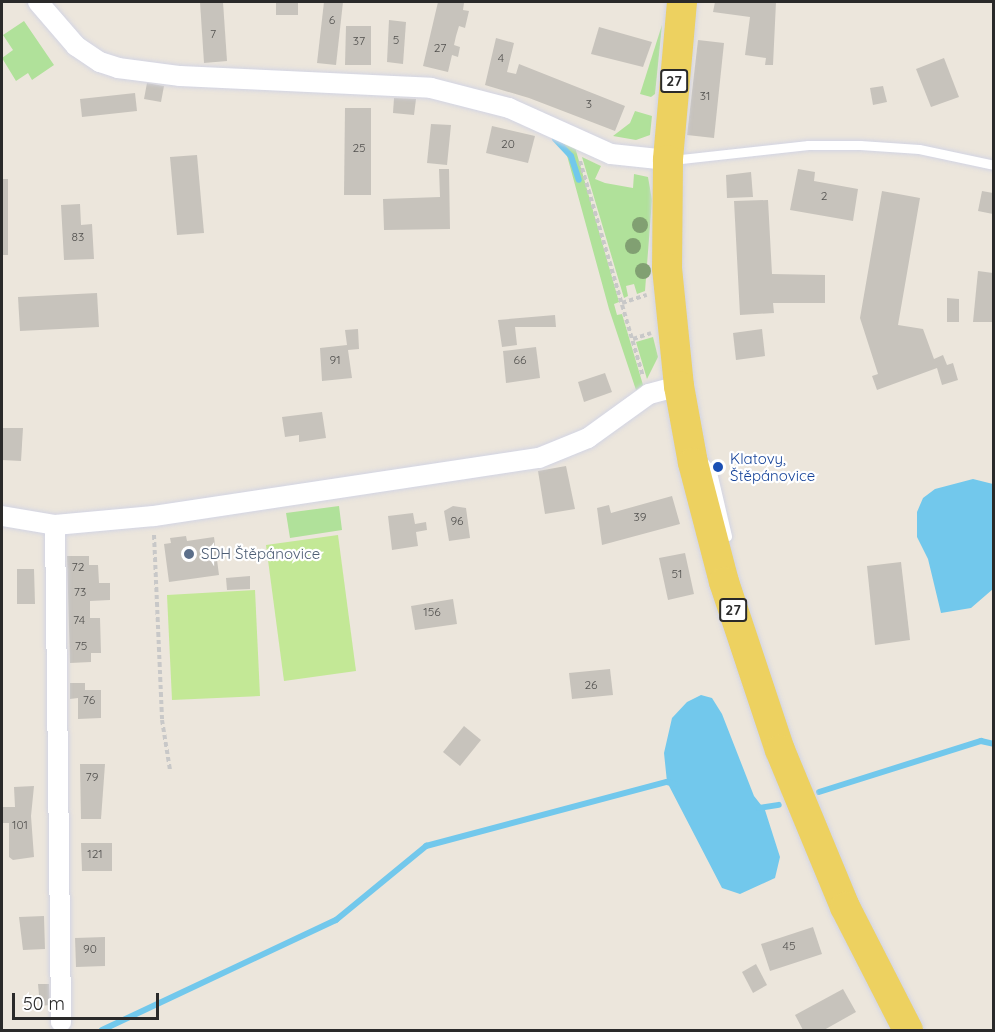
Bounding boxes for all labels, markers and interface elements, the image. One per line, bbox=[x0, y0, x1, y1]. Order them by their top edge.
house number: 6 bbox=[329, 13, 335, 27]
house number: 7 bbox=[210, 27, 216, 41]
house number: 5 bbox=[393, 33, 399, 47]
house number: 37 bbox=[353, 34, 365, 48]
house number: 27 bbox=[434, 41, 446, 55]
house number: 4 bbox=[498, 51, 504, 65]
road number: 27 bbox=[659, 70, 689, 92]
house number: 31 bbox=[700, 89, 710, 103]
house number: 3 bbox=[586, 97, 592, 111]
house number: 20 bbox=[501, 137, 515, 151]
house number: 25 bbox=[352, 141, 366, 155]
house number: 2 bbox=[821, 189, 827, 203]
house number: 83 bbox=[72, 230, 84, 244]
house number: 91 bbox=[329, 353, 341, 367]
house number: 66 bbox=[514, 353, 526, 367]
place label: Klatovy, Štěpánovice bbox=[730, 449, 815, 484]
marker: Klatovy, Štěpánovice bbox=[711, 460, 725, 474]
house number: 39 bbox=[634, 510, 646, 524]
house number: 96 bbox=[450, 514, 464, 528]
place label: SDH Štěpánovice bbox=[201, 545, 320, 563]
marker: SDH Štěpánovice bbox=[182, 547, 196, 561]
house number: 72 bbox=[72, 560, 84, 574]
house number: 51 bbox=[672, 567, 682, 581]
house number: 73 bbox=[74, 585, 86, 599]
road number: 27 bbox=[718, 599, 748, 621]
house number: 156 bbox=[423, 605, 441, 619]
house number: 74 bbox=[73, 613, 85, 627]
house number: 75 bbox=[75, 639, 87, 653]
house number: 26 bbox=[584, 678, 598, 692]
house number: 76 bbox=[83, 693, 95, 707]
house number: 79 bbox=[86, 770, 98, 784]
house number: 101 bbox=[12, 818, 28, 832]
house number: 121 bbox=[87, 847, 103, 861]
house number: 45 bbox=[783, 939, 795, 953]
house number: 90 bbox=[83, 942, 97, 956]
scale bar bbox=[15, 981, 162, 1019]
text: 50 m bbox=[23, 992, 65, 1015]

